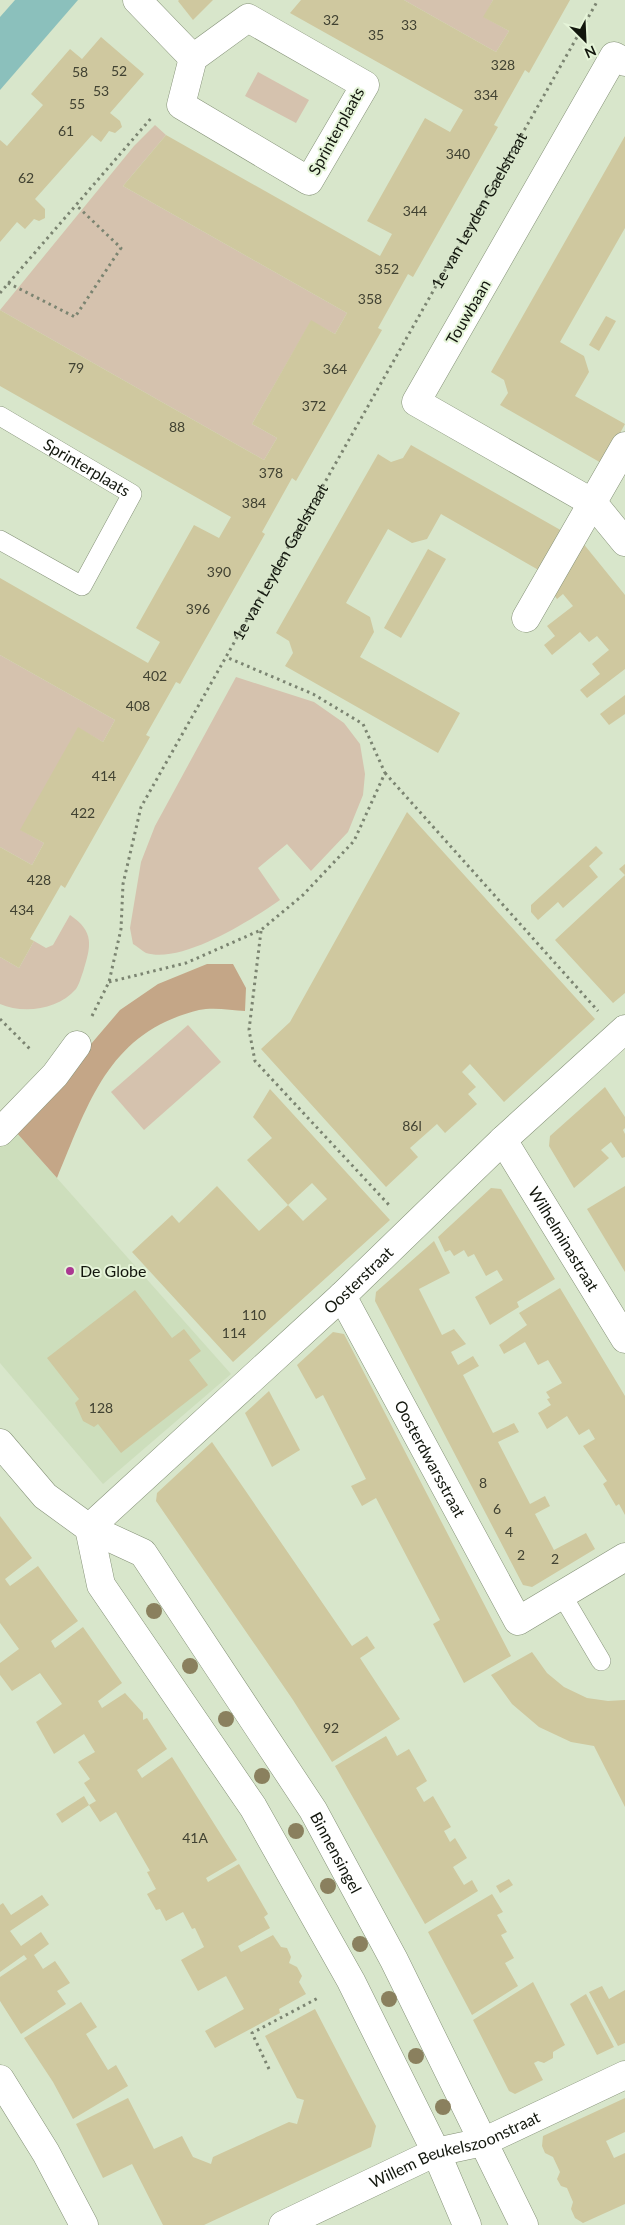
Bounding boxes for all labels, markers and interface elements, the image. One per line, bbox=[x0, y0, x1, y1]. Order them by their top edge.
house number: 32 bbox=[323, 11, 339, 28]
north arrow bbox=[560, 15, 610, 65]
house number: 33 bbox=[401, 16, 417, 33]
house number: 35 bbox=[368, 26, 384, 43]
text: N bbox=[582, 42, 599, 62]
house number: 328 bbox=[491, 56, 515, 73]
house number: 52 bbox=[111, 62, 127, 79]
house number: 58 bbox=[72, 63, 88, 80]
house number: 53 bbox=[93, 82, 109, 99]
street label: Sprinterplaats bbox=[304, 84, 367, 178]
house number: 334 bbox=[474, 86, 498, 103]
house number: 55 bbox=[69, 95, 85, 112]
house number: 61 bbox=[58, 122, 74, 139]
street label: 1e van Leyden Gaelstraat bbox=[427, 128, 530, 292]
house number: 340 bbox=[446, 145, 470, 162]
house number: 62 bbox=[18, 169, 34, 186]
house number: 344 bbox=[403, 202, 427, 219]
house number: 352 bbox=[375, 260, 399, 277]
street label: Touwbaan bbox=[441, 276, 494, 348]
house number: 358 bbox=[358, 290, 382, 307]
house number: 79 bbox=[68, 359, 84, 376]
house number: 364 bbox=[323, 360, 347, 377]
house number: 372 bbox=[302, 397, 326, 414]
house number: 88 bbox=[169, 418, 185, 435]
street label: Sprinterplaats bbox=[41, 434, 134, 500]
house number: 378 bbox=[259, 464, 283, 481]
street label: 1e van Leyden Gaelstraat bbox=[227, 480, 331, 643]
house number: 384 bbox=[242, 494, 266, 511]
house number: 390 bbox=[207, 563, 231, 580]
house number: 396 bbox=[186, 600, 210, 617]
house number: 402 bbox=[143, 667, 167, 684]
house number: 408 bbox=[126, 697, 150, 714]
house number: 414 bbox=[92, 767, 116, 784]
house number: 422 bbox=[71, 804, 95, 821]
house number: 428 bbox=[27, 871, 51, 888]
house number: 434 bbox=[10, 901, 34, 918]
house number: 86l bbox=[402, 1117, 422, 1134]
street label: Wilhelminastraat bbox=[525, 1183, 603, 1295]
street label: Oosterstraat bbox=[319, 1242, 397, 1317]
place label: De Globe bbox=[80, 1261, 146, 1280]
marker: De Globe bbox=[64, 1265, 76, 1277]
house number: 110 bbox=[242, 1306, 266, 1323]
house number: 114 bbox=[222, 1324, 246, 1341]
street label: Oosterdwarsstraat bbox=[391, 1397, 470, 1521]
house number: 128 bbox=[89, 1399, 113, 1416]
house number: 8 bbox=[479, 1474, 487, 1491]
house number: 6 bbox=[493, 1500, 501, 1517]
house number: 4 bbox=[505, 1523, 513, 1540]
house number: 2 bbox=[517, 1546, 525, 1563]
house number: 2 bbox=[551, 1550, 559, 1567]
house number: 92 bbox=[323, 1719, 339, 1736]
street label: Binnensingel bbox=[307, 1809, 366, 1896]
house number: 41A bbox=[182, 1829, 208, 1846]
street label: Willem Beukelszoonstraat bbox=[366, 2107, 543, 2191]

